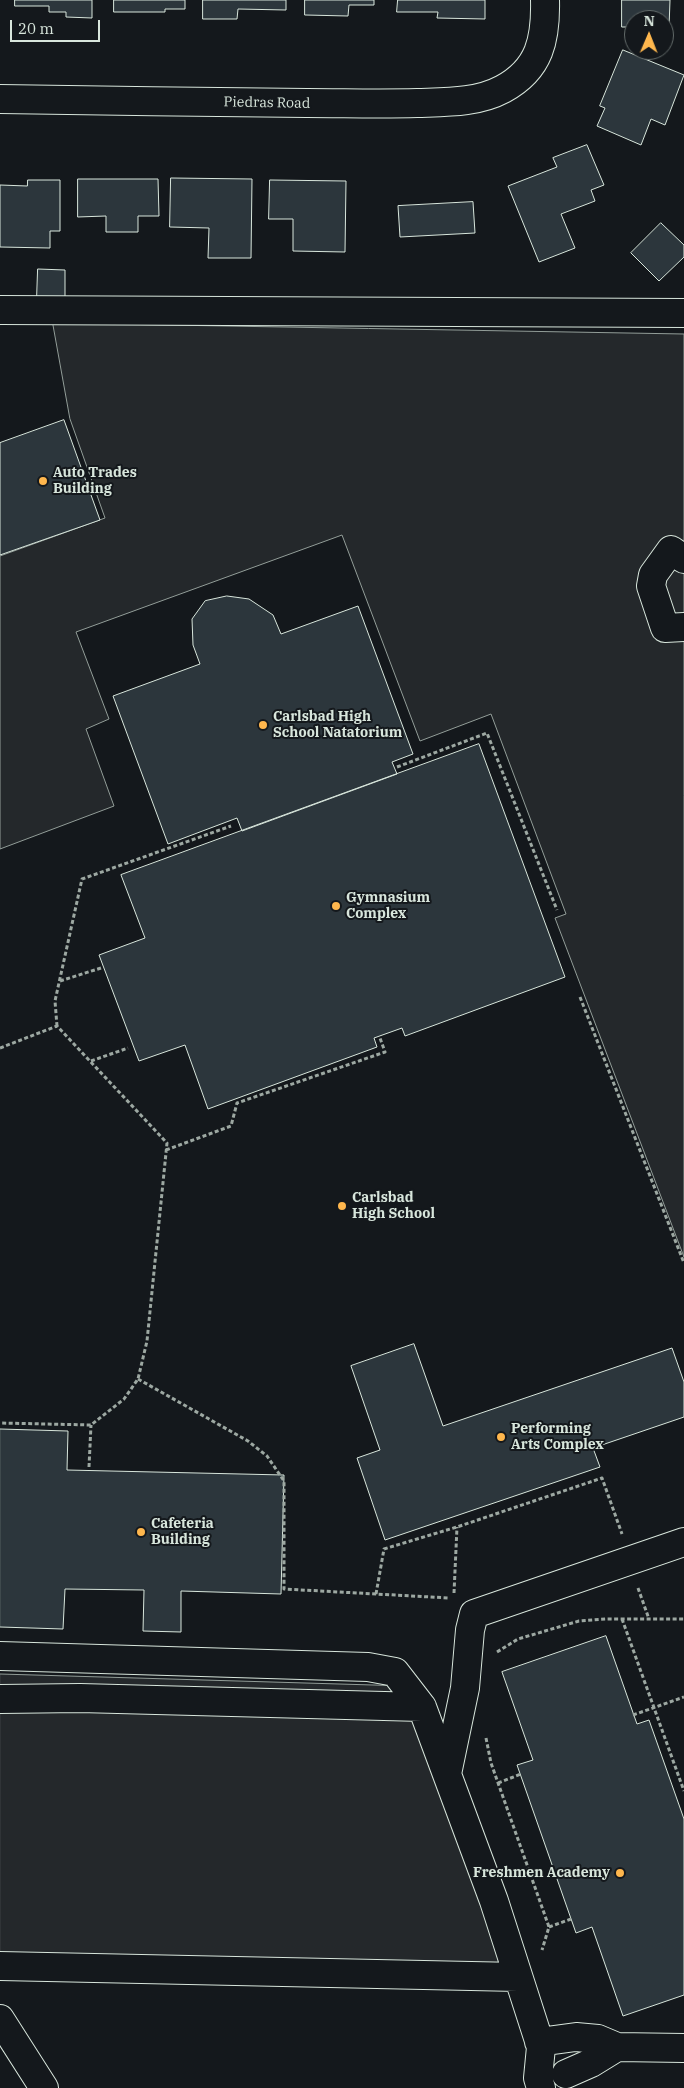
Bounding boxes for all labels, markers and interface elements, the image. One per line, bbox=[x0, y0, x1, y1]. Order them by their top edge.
scale bar bbox=[12, 10, 102, 42]
north arrow bbox=[624, 10, 674, 60]
text: N bbox=[644, 12, 655, 30]
text: 20 m bbox=[18, 19, 54, 38]
street label: Piedras Road bbox=[224, 94, 310, 112]
place label: Auto Trades Building bbox=[53, 465, 137, 498]
marker: Auto Trades Building bbox=[37, 475, 49, 487]
place label: Carlsbad High School Natatorium bbox=[273, 709, 402, 742]
marker: Carlsbad High School Natatorium bbox=[257, 719, 269, 731]
place label: Gymnasium Complex bbox=[346, 890, 430, 922]
marker: Gymnasium Complex bbox=[330, 900, 342, 912]
place label: Carlsbad High School bbox=[352, 1190, 435, 1222]
marker: Carlsbad High School bbox=[336, 1200, 348, 1212]
place label: Performing Arts Complex bbox=[511, 1421, 604, 1454]
marker: Performing Arts Complex bbox=[495, 1431, 507, 1443]
place label: Cafeteria Building bbox=[151, 1516, 214, 1548]
marker: Cafeteria Building bbox=[135, 1526, 147, 1538]
place label: Freshmen Academy bbox=[473, 1865, 610, 1881]
marker: Freshmen Academy bbox=[614, 1867, 626, 1879]

